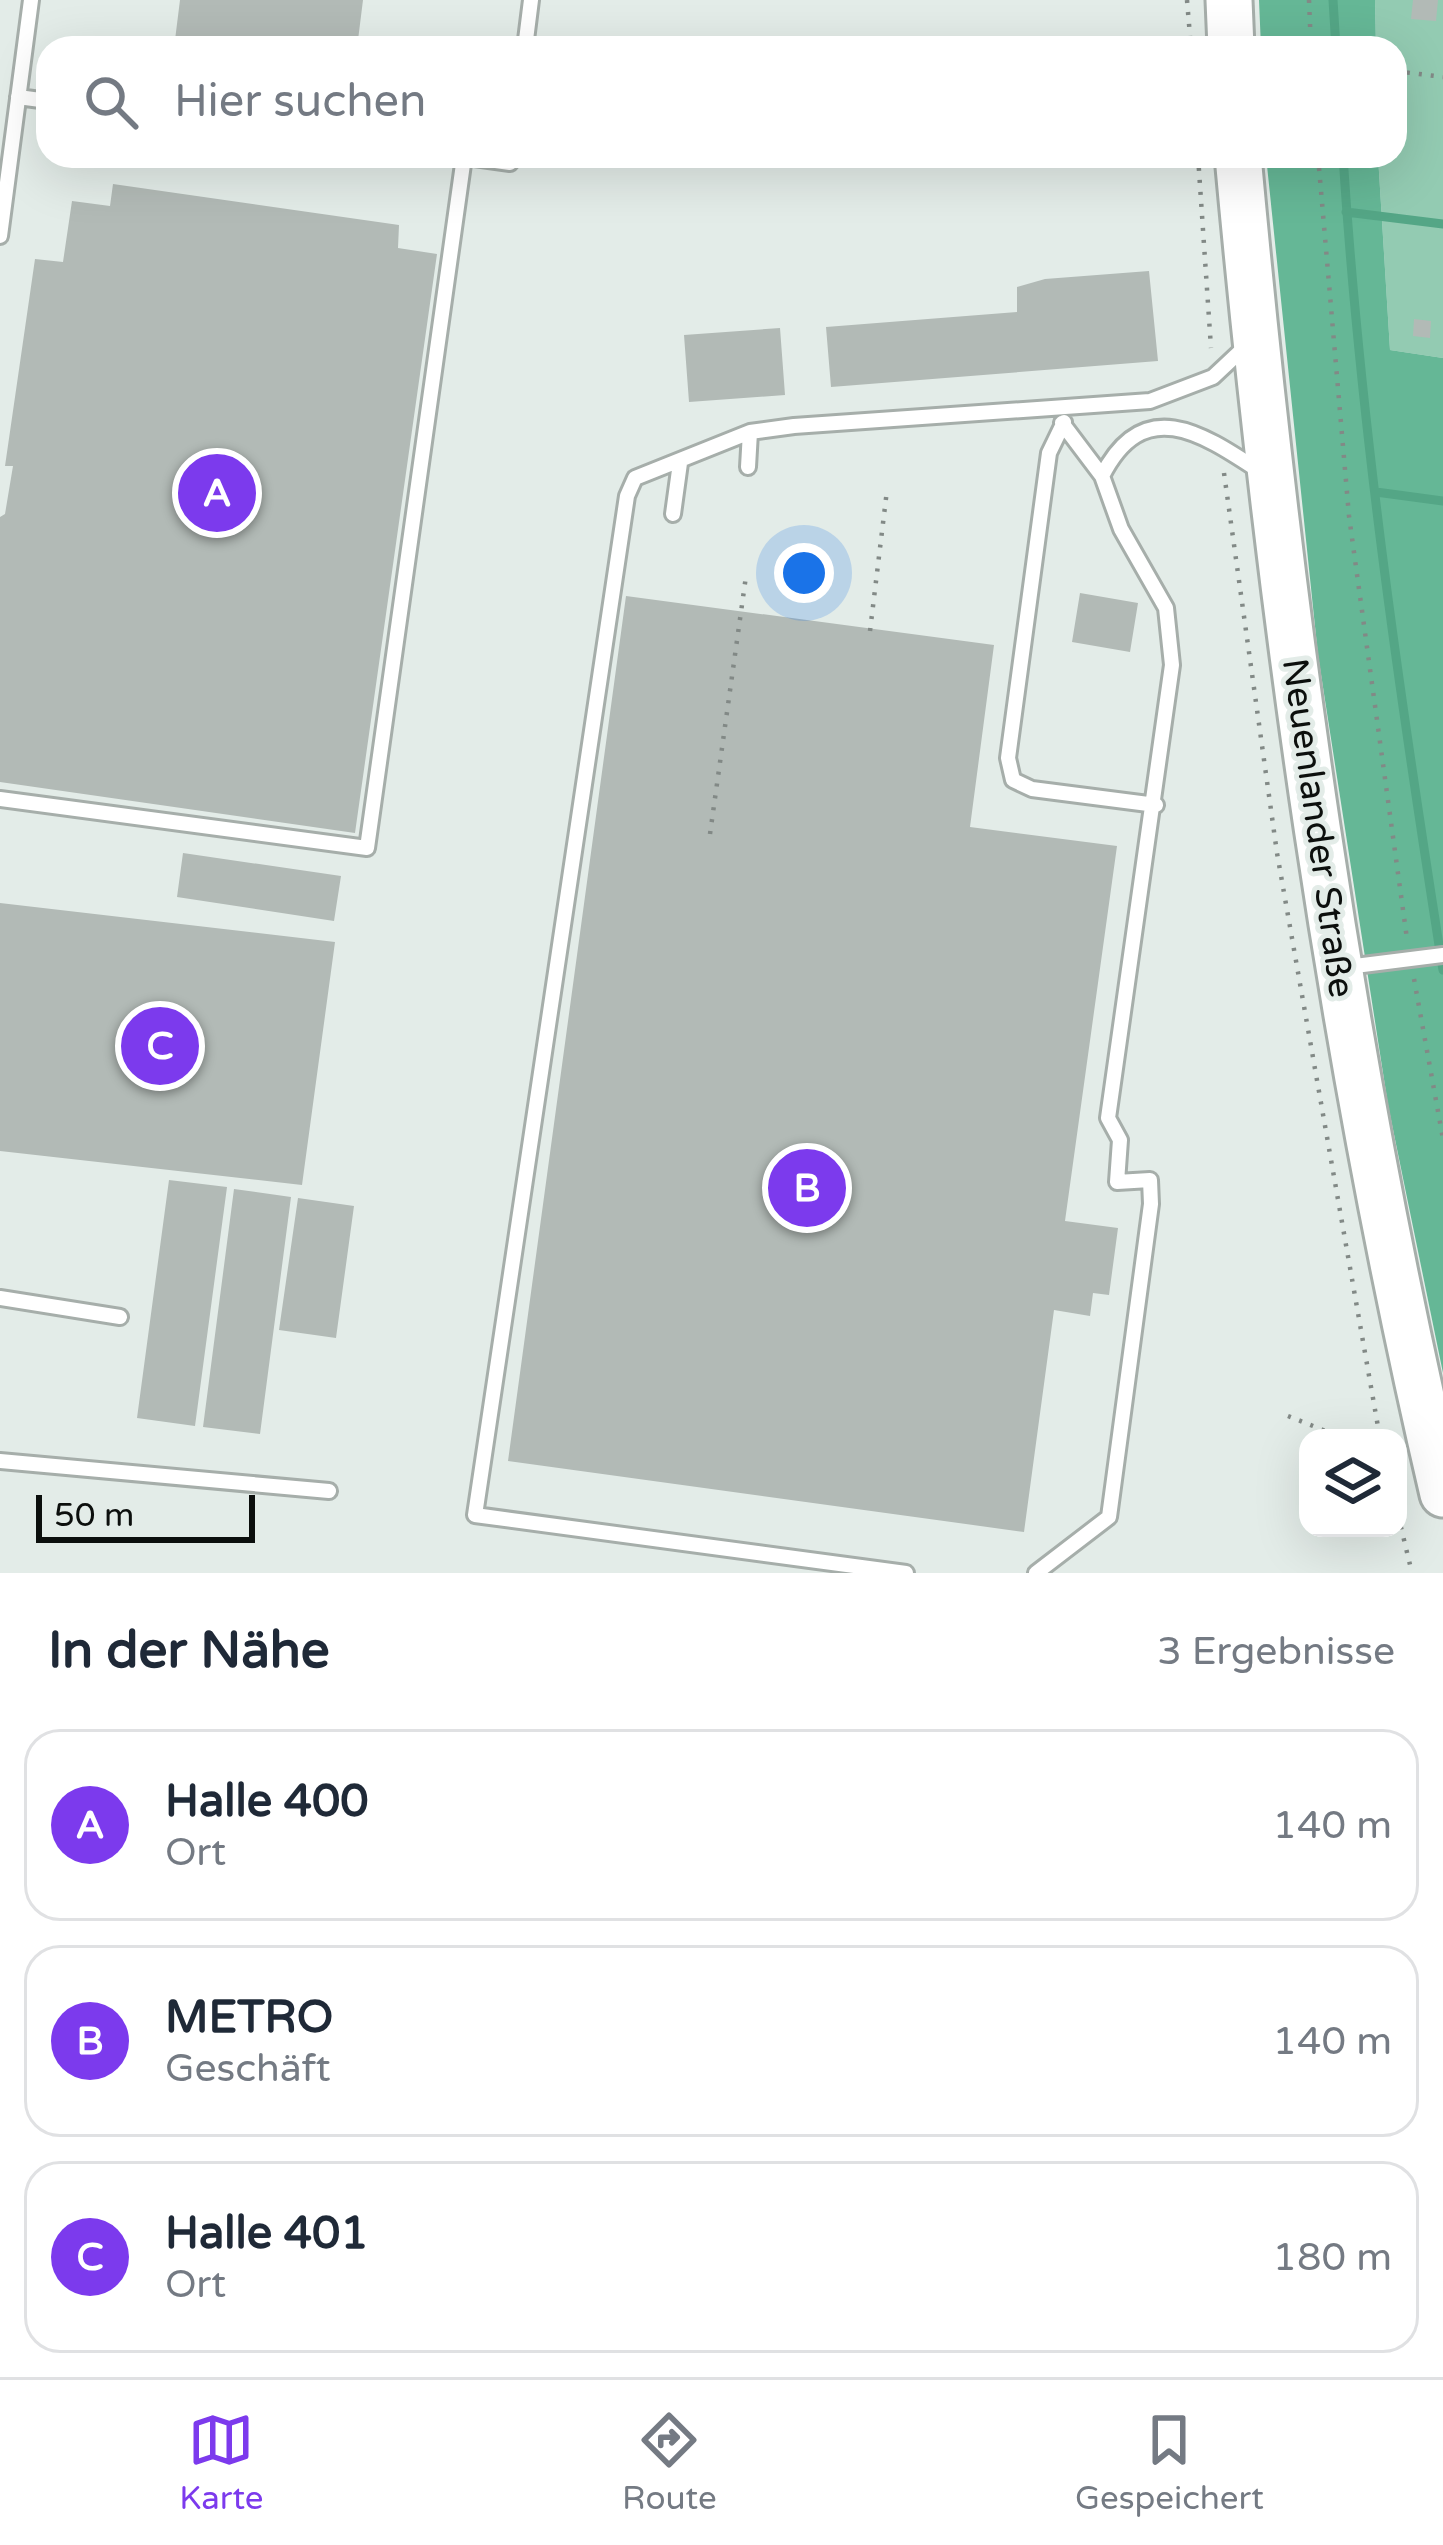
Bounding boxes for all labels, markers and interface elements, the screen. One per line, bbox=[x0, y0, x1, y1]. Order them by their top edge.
search box bbox=[36, 36, 1407, 168]
icon: search bbox=[78, 69, 144, 135]
text: Hier suchen bbox=[174, 75, 426, 129]
pin: A bbox=[178, 448, 256, 538]
your location bbox=[774, 543, 834, 603]
street label: Neuenlander Straße bbox=[1273, 656, 1363, 1000]
pin: C bbox=[121, 1001, 199, 1091]
pin: B bbox=[768, 1143, 846, 1233]
map controls bbox=[1299, 1429, 1407, 1537]
button: layers bbox=[1299, 1429, 1407, 1537]
scale bar bbox=[36, 1489, 255, 1542]
text: 50 m bbox=[54, 1496, 134, 1535]
text: In der Nähe bbox=[48, 1620, 330, 1682]
text: 3 Ergebnisse bbox=[1157, 1628, 1395, 1675]
text: Halle 400 bbox=[165, 1775, 369, 1829]
text: A bbox=[75, 1802, 105, 1849]
text: 140 m bbox=[1273, 1802, 1392, 1849]
text: Ort bbox=[165, 1829, 226, 1876]
text: METRO bbox=[165, 1991, 333, 2045]
text: B bbox=[76, 2018, 104, 2065]
text: 140 m bbox=[1273, 2018, 1392, 2065]
text: Geschäft bbox=[165, 2045, 331, 2092]
text: Halle 401 bbox=[165, 2207, 369, 2261]
text: C bbox=[76, 2234, 104, 2281]
text: 180 m bbox=[1273, 2234, 1392, 2281]
text: Ort bbox=[165, 2261, 226, 2308]
tab: Karte bbox=[179, 2407, 264, 2518]
tab: Route bbox=[622, 2407, 717, 2518]
tab: Gespeichert bbox=[1075, 2407, 1264, 2518]

